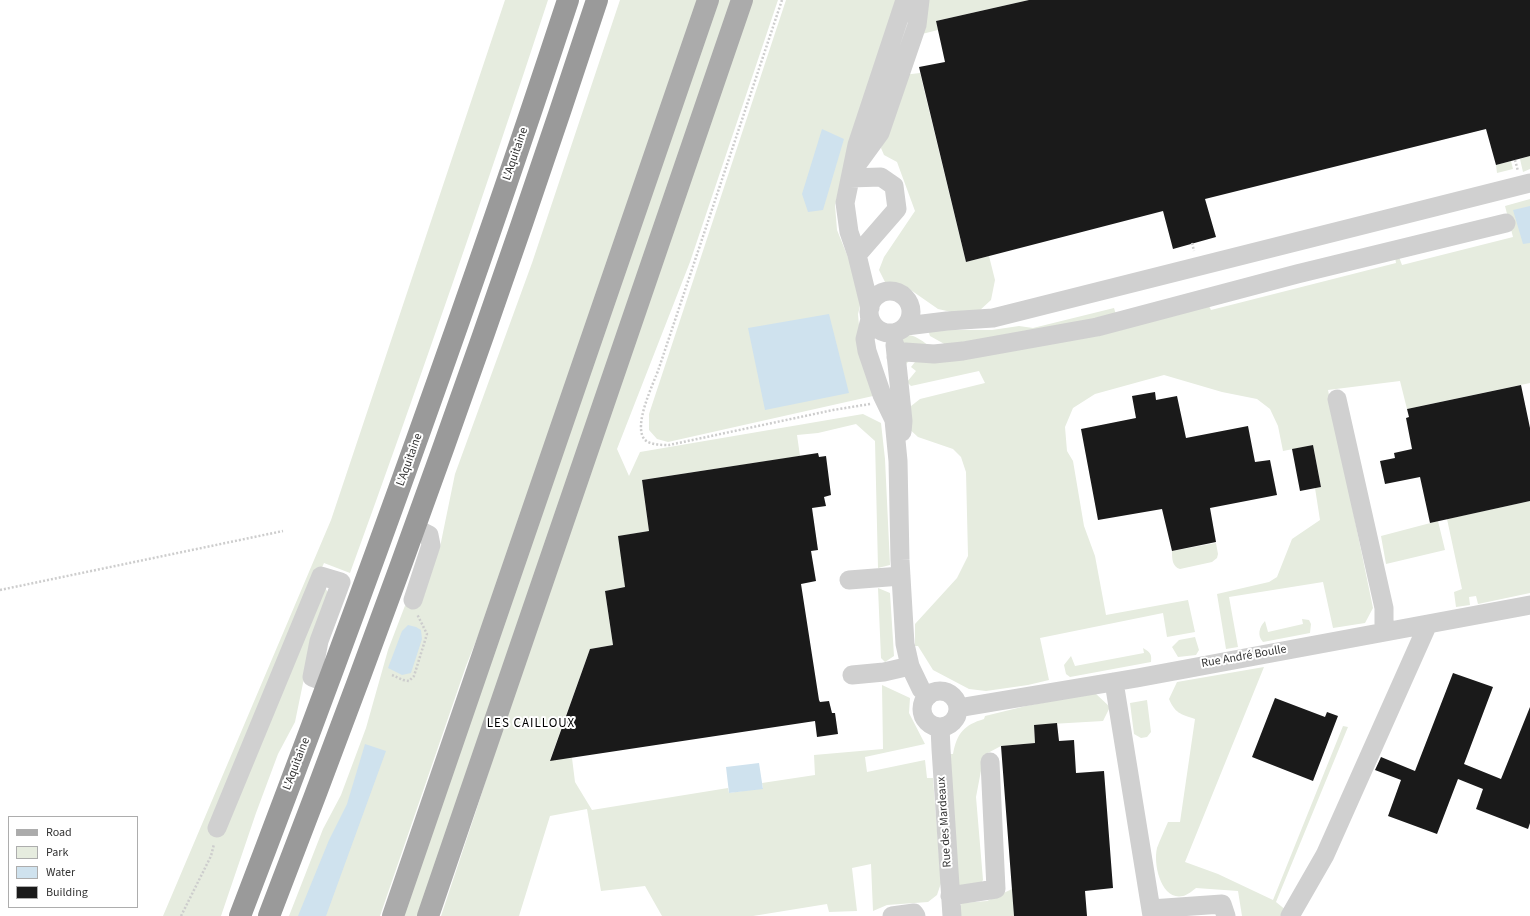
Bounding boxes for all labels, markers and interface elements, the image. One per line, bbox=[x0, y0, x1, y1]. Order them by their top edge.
street label: L'Aquitaine bbox=[500, 126, 532, 182]
street label: L'Aquitaine bbox=[394, 432, 426, 488]
street label: Rue André Boulle bbox=[1200, 642, 1288, 672]
district label: LES CAILLOUX bbox=[487, 716, 575, 732]
street label: L'Aquitaine bbox=[280, 736, 314, 792]
street label: Rue des Mardeaux bbox=[935, 776, 955, 868]
legend bbox=[8, 816, 138, 908]
text: Road bbox=[46, 824, 72, 841]
text: Park bbox=[46, 844, 68, 861]
text: Water bbox=[46, 864, 75, 881]
text: Building bbox=[46, 884, 88, 901]

